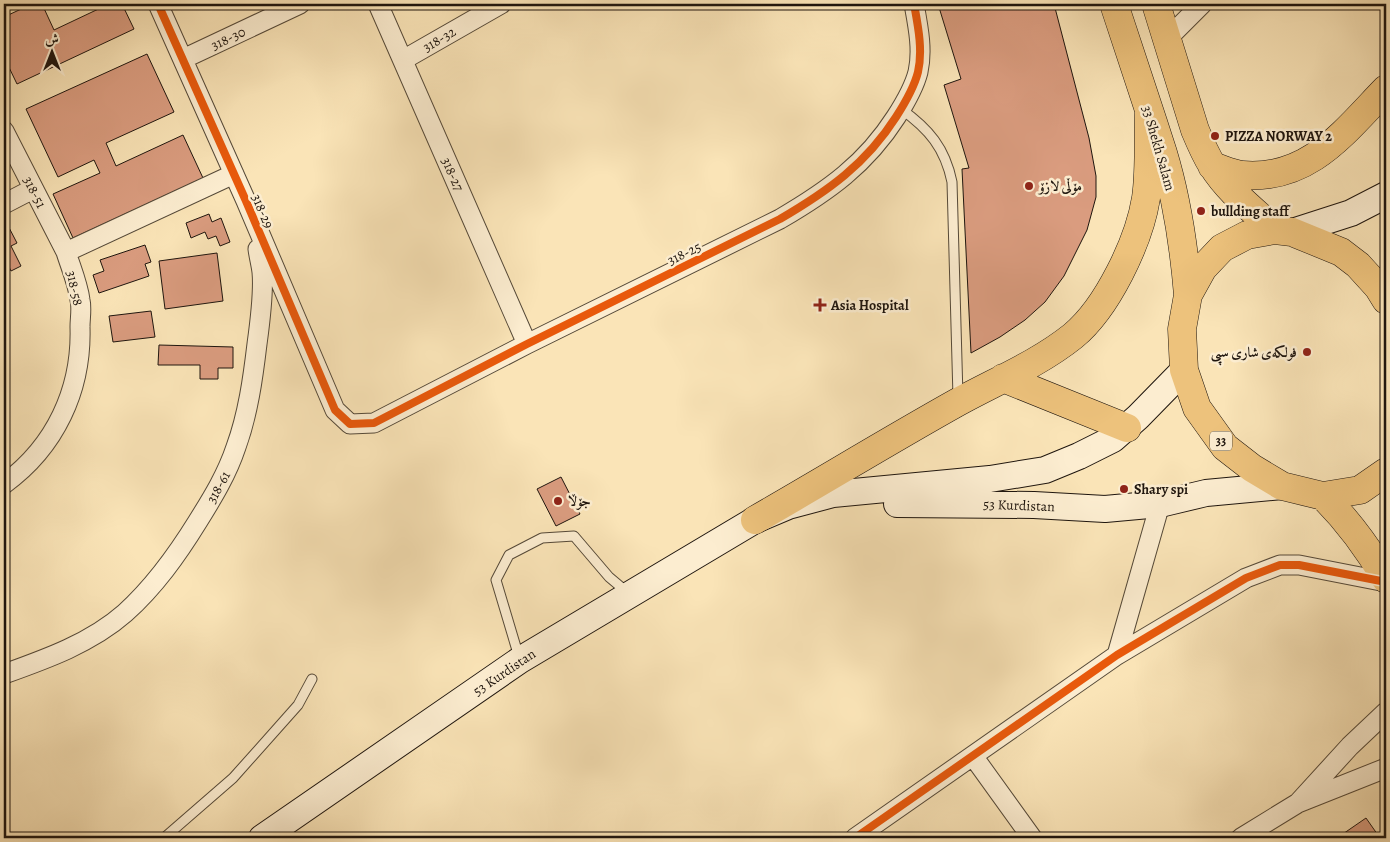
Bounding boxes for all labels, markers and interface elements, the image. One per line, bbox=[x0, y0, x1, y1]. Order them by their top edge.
street label: 318-30 bbox=[208, 22, 249, 55]
street label: 318-32 bbox=[419, 22, 460, 56]
north arrow bbox=[28, 28, 78, 78]
text: ش bbox=[45, 30, 59, 49]
street label: 33 Shekh Salam bbox=[1137, 103, 1180, 193]
place label: PIZZA NORWAY 2 bbox=[1225, 127, 1332, 146]
marker: PIZZA NORWAY 2 bbox=[1209, 130, 1221, 142]
street label: 318-27 bbox=[437, 154, 468, 194]
street label: 318-51 bbox=[18, 173, 51, 212]
place label: مۆڵی لازۆ bbox=[1037, 177, 1082, 196]
marker: مۆڵی لازۆ bbox=[1023, 180, 1035, 192]
street label: 318-29 bbox=[247, 191, 278, 231]
place label: bullding staff bbox=[1210, 202, 1291, 221]
marker: bullding staff bbox=[1195, 205, 1207, 217]
street label: 318-25 bbox=[664, 237, 704, 270]
street label: 318-58 bbox=[62, 269, 88, 308]
place label: Asia Hospital bbox=[830, 296, 909, 315]
marker: Asia Hospital bbox=[813, 298, 827, 312]
place label: فولکەی شاری سپی bbox=[1211, 343, 1297, 366]
marker: فولکەی شاری سپی bbox=[1301, 346, 1313, 358]
road number: 33 bbox=[1210, 432, 1232, 451]
street label: 318-61 bbox=[202, 468, 235, 507]
place label: Shary spi bbox=[1134, 480, 1188, 499]
marker: Shary spi bbox=[1118, 483, 1130, 495]
place label: جۆڵا bbox=[568, 492, 591, 511]
marker: جۆڵا bbox=[552, 495, 564, 507]
street label: 53 Kurdistan bbox=[983, 495, 1056, 516]
street label: 53 Kurdistan bbox=[469, 644, 540, 700]

